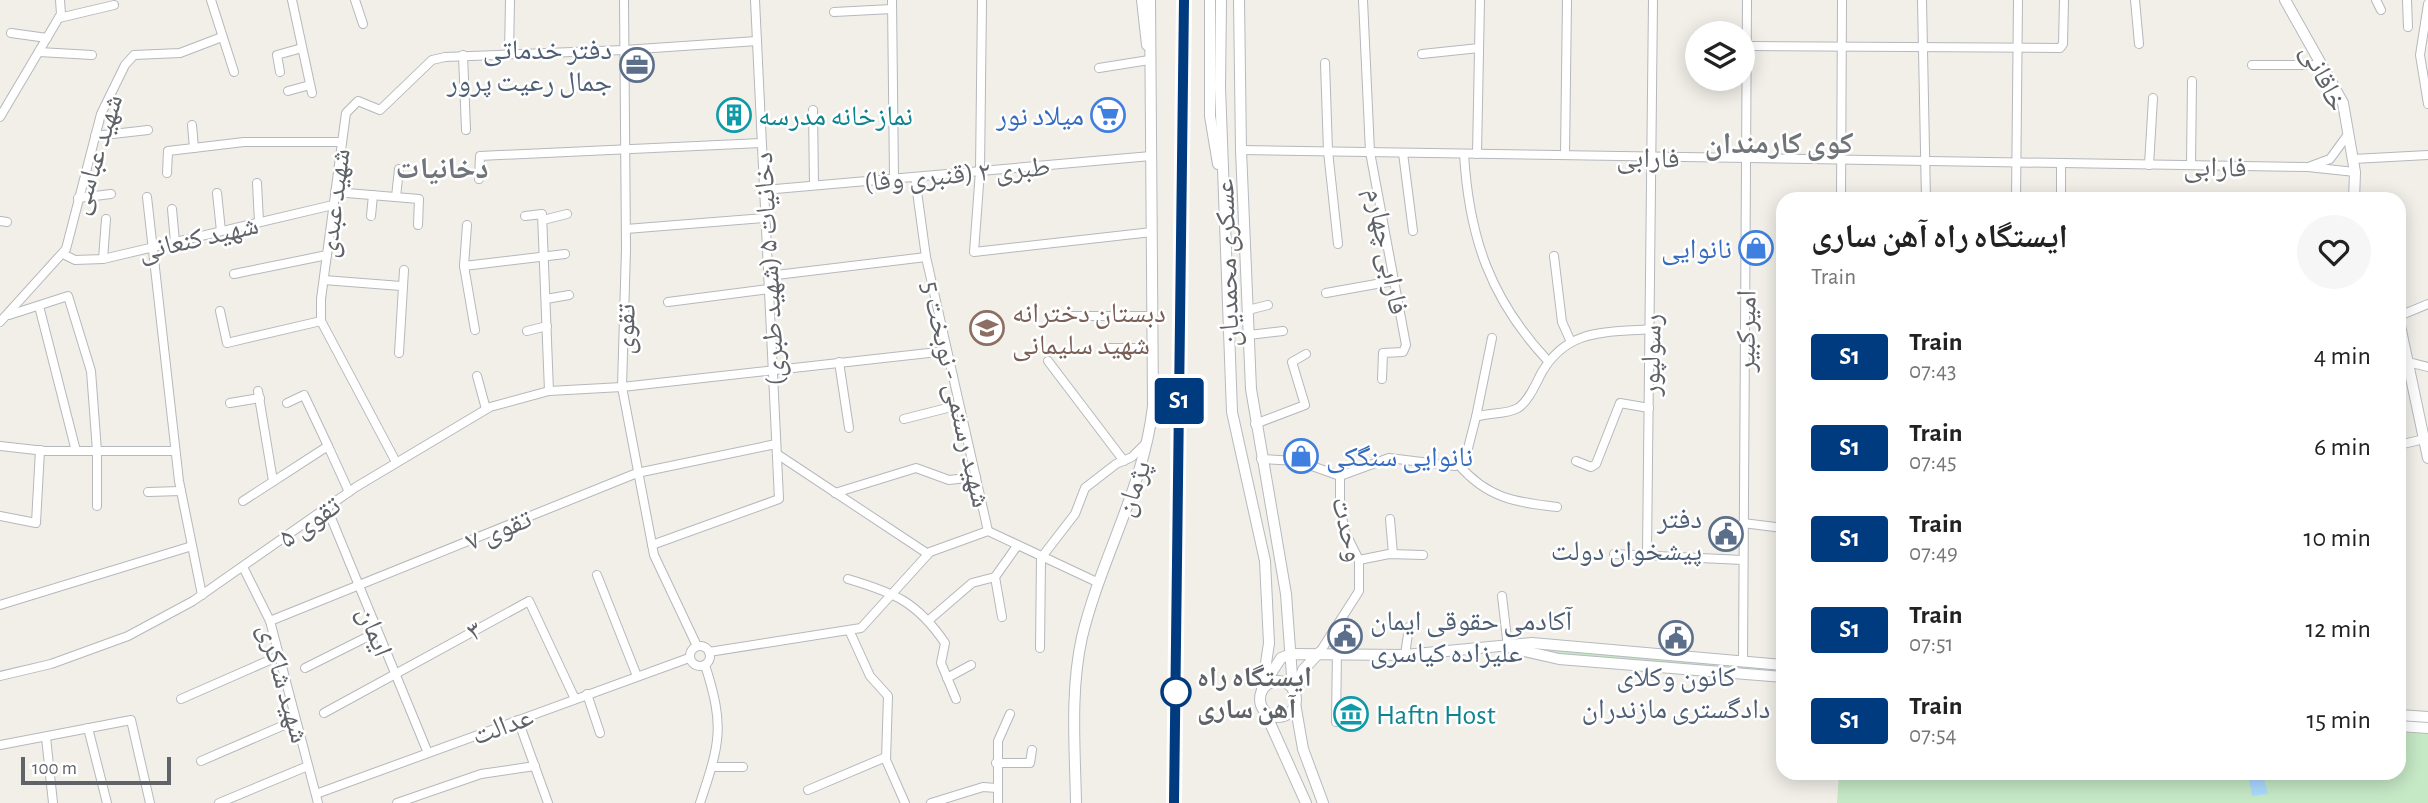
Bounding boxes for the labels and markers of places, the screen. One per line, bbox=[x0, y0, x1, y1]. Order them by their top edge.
place label: دفتر خدماتی جمال رعیت پرور bbox=[446, 37, 612, 98]
office icon: دفتر خدماتی جمال رعیت پرور bbox=[618, 46, 656, 84]
building icon: نمازخانه مدرسه bbox=[715, 96, 753, 134]
supermarket icon: میلاد نور bbox=[1089, 96, 1127, 134]
place label: نمازخانه مدرسه bbox=[758, 103, 913, 131]
place label: میلاد نور bbox=[995, 103, 1084, 131]
shop icon: نانوایی bbox=[1737, 229, 1775, 267]
place label: نانوایی bbox=[1661, 236, 1732, 266]
place label: دبستان دخترانه شهید سلیمانی bbox=[1012, 300, 1166, 362]
school or university icon: دبستان دخترانه شهید سلیمانی bbox=[968, 309, 1006, 347]
shop icon: نانوایی سنگکی bbox=[1282, 437, 1320, 475]
place label: نانوایی سنگکی bbox=[1326, 444, 1473, 474]
place label: دفتر پیشخوان دولت bbox=[1551, 506, 1702, 567]
public building icon: دفتر پیشخوان دولت bbox=[1707, 515, 1745, 553]
place label: آکادمی حقوقی ایمان علیزاده کیاسری bbox=[1370, 606, 1573, 669]
public building icon: آکادمی حقوقی ایمان علیزاده کیاسری bbox=[1326, 617, 1364, 655]
public building icon: کانون وکلای دادگستری مازندران bbox=[1657, 619, 1695, 657]
place label: ایستگاه راه آهن ساری bbox=[1197, 664, 1312, 726]
place label: کانون وکلای دادگستری مازندران bbox=[1582, 664, 1770, 725]
marker: ایستگاه راه آهن ساری bbox=[1161, 677, 1191, 707]
museum icon: Haftn Host bbox=[1332, 695, 1370, 733]
place label: Haftn Host bbox=[1376, 702, 1496, 730]

